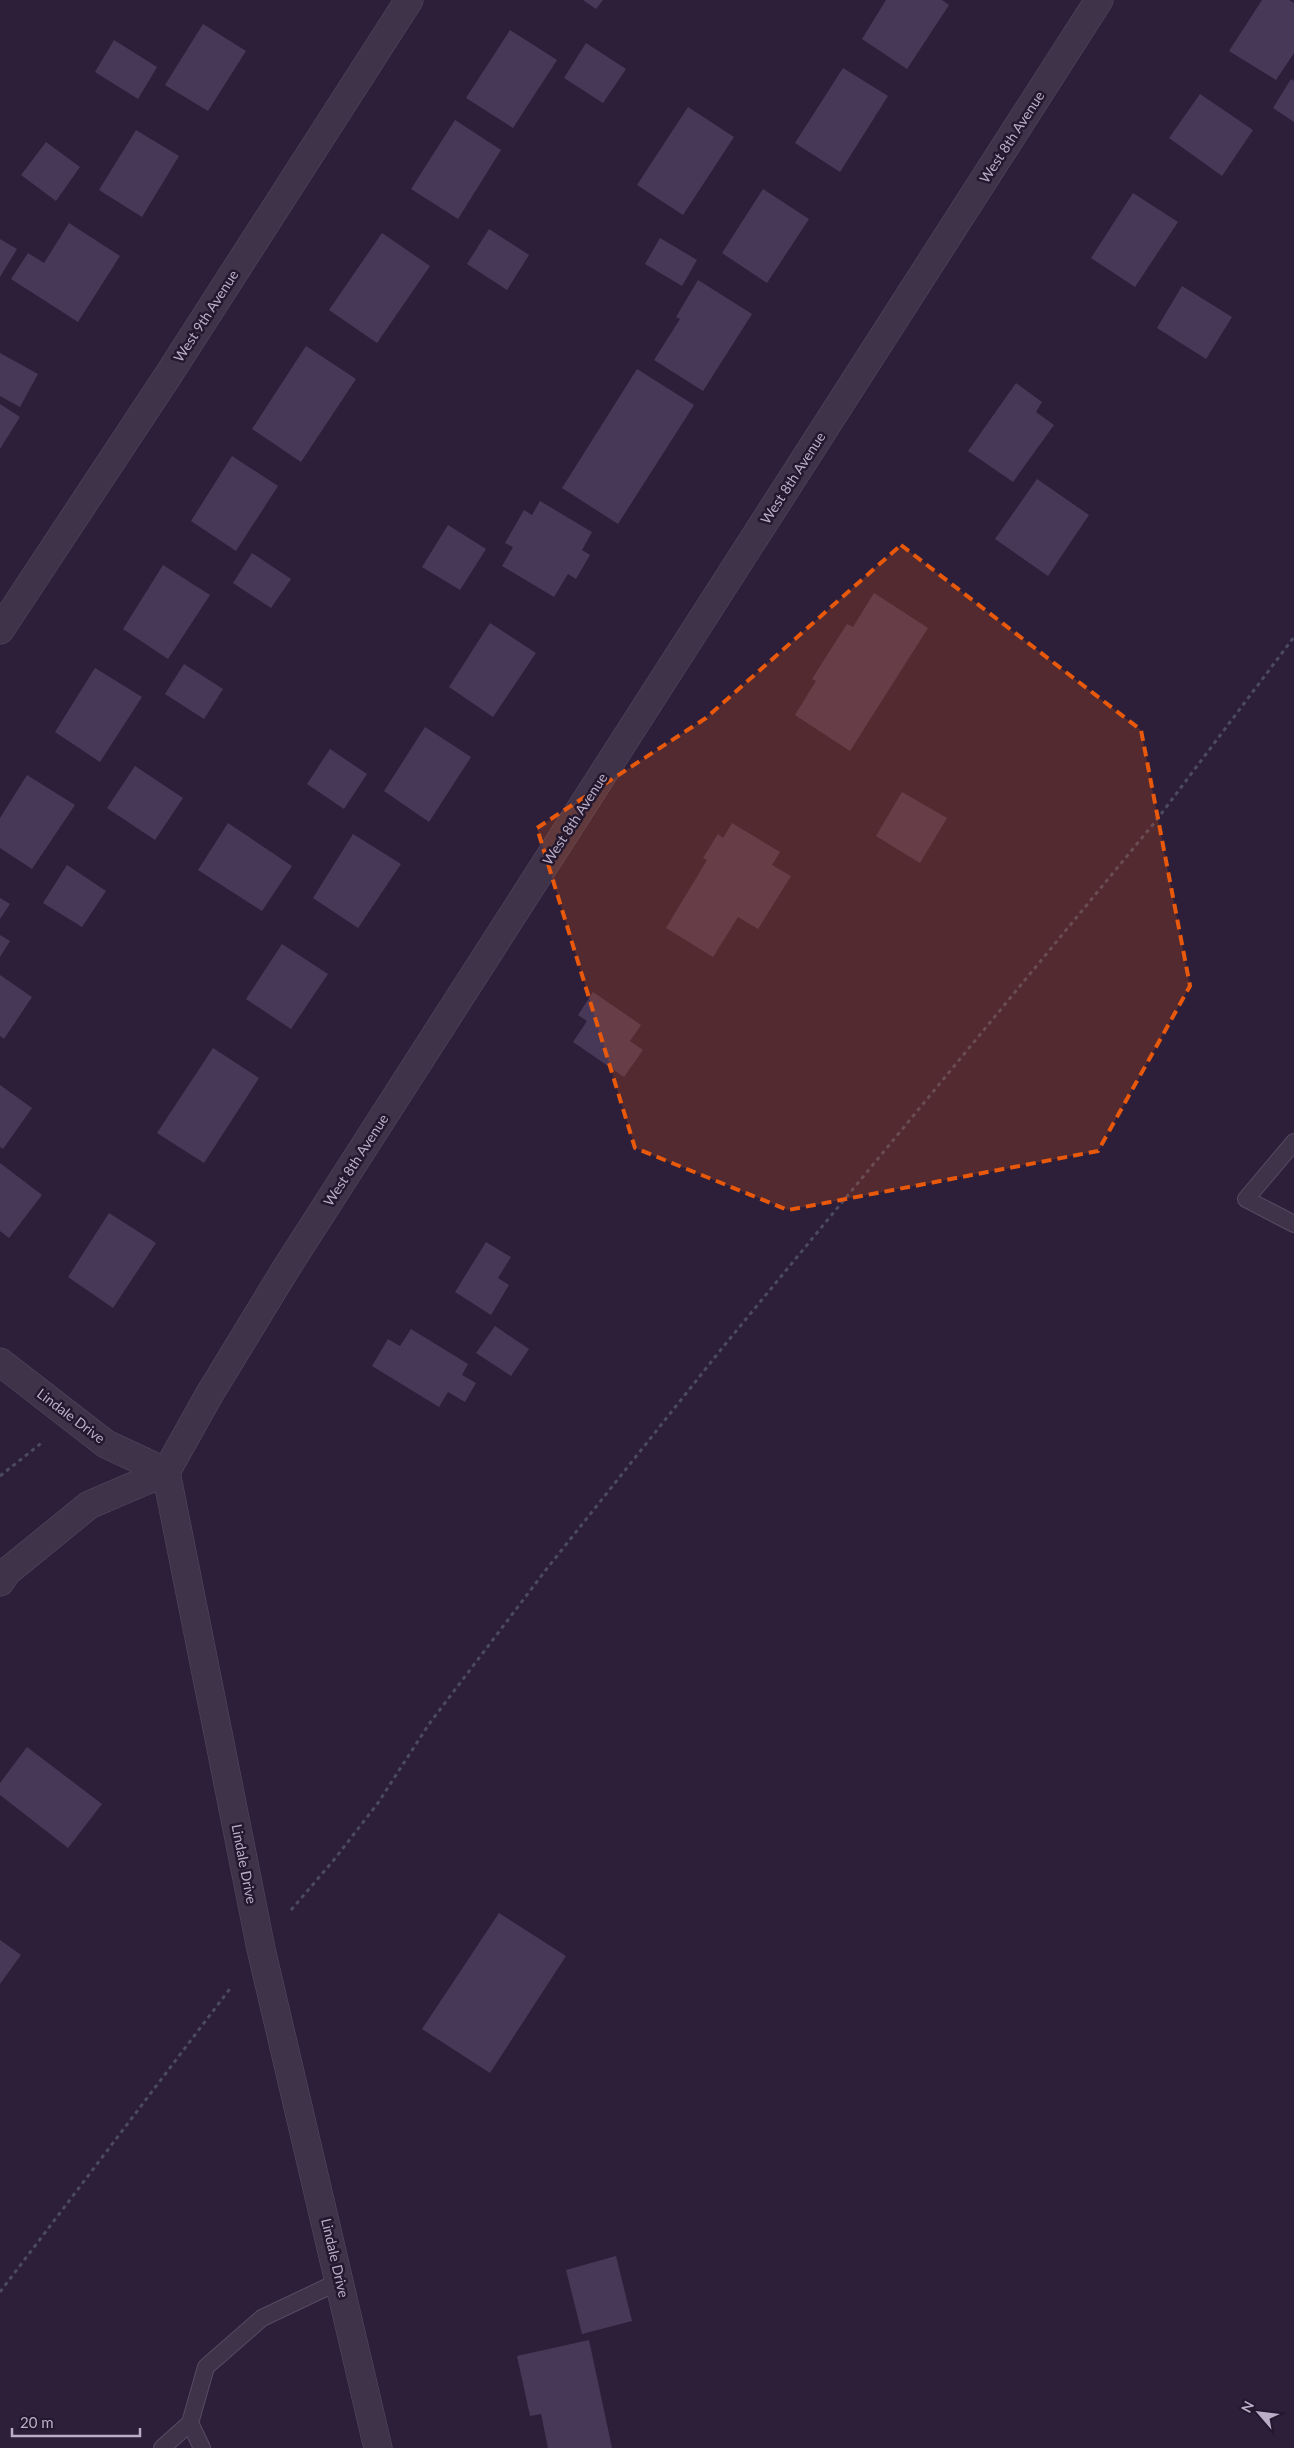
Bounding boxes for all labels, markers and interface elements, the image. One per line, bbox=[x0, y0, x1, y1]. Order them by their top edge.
street label: West 8th Avenue bbox=[976, 88, 1048, 186]
street label: West 9th Avenue bbox=[170, 267, 242, 365]
street label: West 8th Avenue bbox=[757, 429, 829, 527]
street label: West 8th Avenue bbox=[539, 770, 611, 868]
street label: West 8th Avenue bbox=[320, 1111, 392, 1209]
street label: Lindale Drive bbox=[34, 1384, 109, 1447]
street label: Lindale Drive bbox=[228, 1823, 261, 1905]
street label: Lindale Drive bbox=[318, 2217, 353, 2299]
north arrow bbox=[1234, 2388, 1284, 2438]
text: N bbox=[1237, 2398, 1257, 2415]
scale bar bbox=[12, 2406, 140, 2438]
text: 20 m bbox=[20, 2413, 54, 2431]

